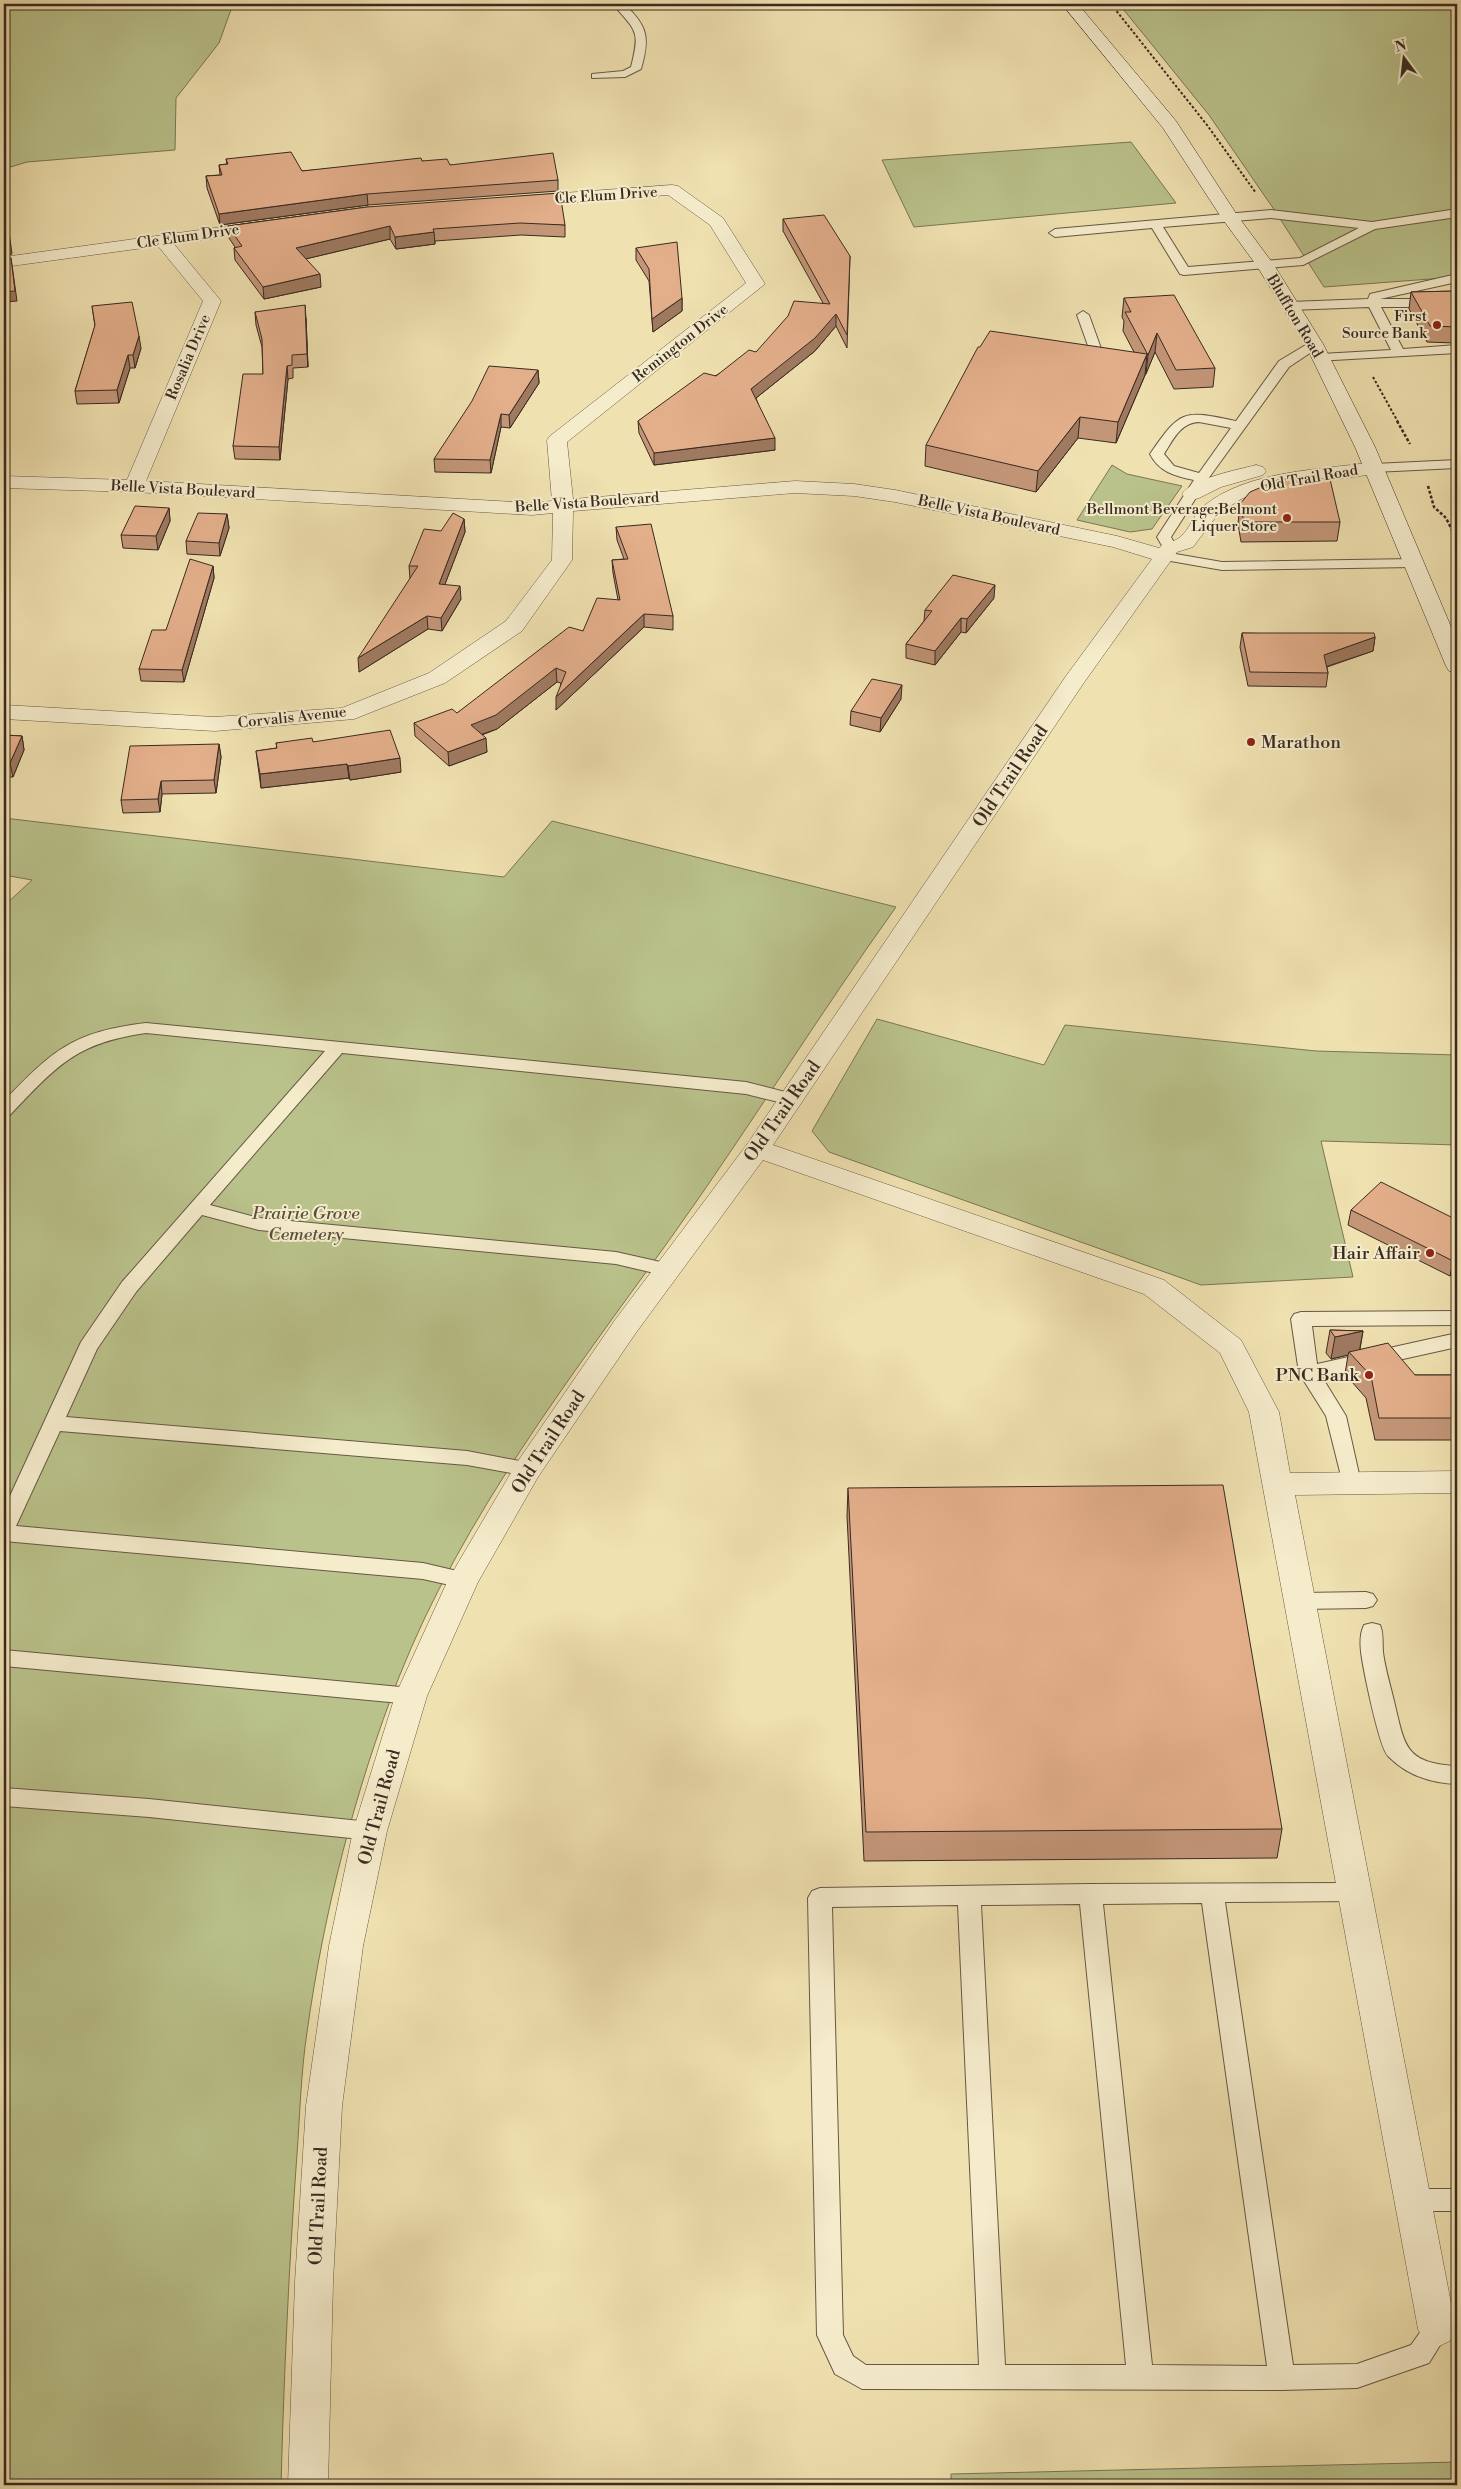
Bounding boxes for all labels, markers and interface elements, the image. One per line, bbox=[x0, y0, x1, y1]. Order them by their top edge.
north arrow bbox=[1378, 32, 1428, 82]
text: N bbox=[1393, 36, 1409, 57]
street label: Cle Elum Drive bbox=[554, 182, 658, 209]
street label: Cle Elum Drive bbox=[136, 220, 240, 253]
street label: Bluffton Road bbox=[1262, 270, 1327, 362]
street label: Remington Drive bbox=[629, 300, 732, 387]
place label: First Source Bank bbox=[1342, 307, 1428, 343]
street label: Rosalia Drive bbox=[162, 312, 215, 403]
marker: First Source Bank bbox=[1431, 319, 1443, 331]
street label: Old Trail Road bbox=[1259, 460, 1360, 496]
street label: Belle Vista Boulevard bbox=[109, 476, 256, 503]
street label: Belle Vista Boulevard bbox=[513, 488, 660, 517]
street label: Belle Vista Boulevard bbox=[915, 491, 1062, 540]
place label: Bellmont Beverage;Belmont Liquer Store bbox=[1085, 500, 1278, 536]
marker: Bellmont Beverage;Belmont Liquer Store bbox=[1281, 512, 1293, 524]
street label: Corvalis Avenue bbox=[237, 702, 347, 733]
street label: Old Trail Road bbox=[968, 720, 1054, 832]
place label: Marathon bbox=[1261, 731, 1341, 754]
marker: Marathon bbox=[1245, 736, 1257, 748]
street label: Old Trail Road bbox=[739, 1055, 826, 1167]
park label: Prairie Grove Cemetery bbox=[251, 1202, 360, 1246]
place label: Hair Affair bbox=[1332, 1242, 1420, 1265]
marker: Hair Affair bbox=[1424, 1247, 1436, 1259]
place label: PNC Bank bbox=[1276, 1364, 1361, 1387]
marker: PNC Bank bbox=[1363, 1369, 1375, 1381]
street label: Old Trail Road bbox=[506, 1386, 591, 1498]
street label: Old Trail Road bbox=[353, 1746, 406, 1867]
street label: Old Trail Road bbox=[304, 2145, 333, 2266]

